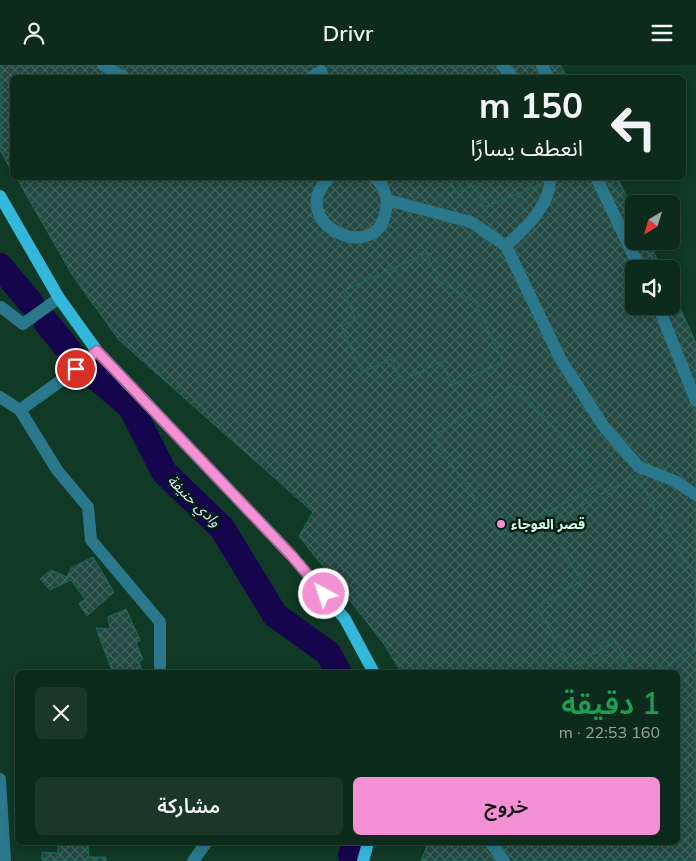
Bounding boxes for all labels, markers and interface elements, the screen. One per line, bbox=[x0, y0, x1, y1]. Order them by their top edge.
icon: person bbox=[20, 19, 48, 47]
text: Drivr bbox=[323, 19, 373, 47]
icon: menu bbox=[648, 19, 676, 47]
text: 150 m bbox=[479, 83, 583, 127]
icon: left bbox=[601, 95, 666, 160]
text: انعطف يسارًا bbox=[470, 134, 583, 162]
north arrow bbox=[625, 195, 680, 250]
map controls bbox=[625, 195, 680, 315]
button: sound bbox=[625, 260, 680, 315]
pin bbox=[55, 348, 97, 390]
icon: arrive bbox=[62, 355, 90, 383]
water label: وادي حنيفة bbox=[162, 471, 225, 533]
place label: قصر العوجاء bbox=[511, 515, 585, 533]
marker: قصر العوجاء bbox=[495, 518, 507, 530]
position arrow bbox=[297, 567, 349, 619]
text: 1 دقيقة bbox=[561, 684, 660, 722]
button: close bbox=[35, 687, 87, 739]
text: 160 m · 22:53 bbox=[559, 722, 660, 742]
button: مشاركة bbox=[35, 777, 343, 835]
button: خروج bbox=[353, 777, 660, 835]

